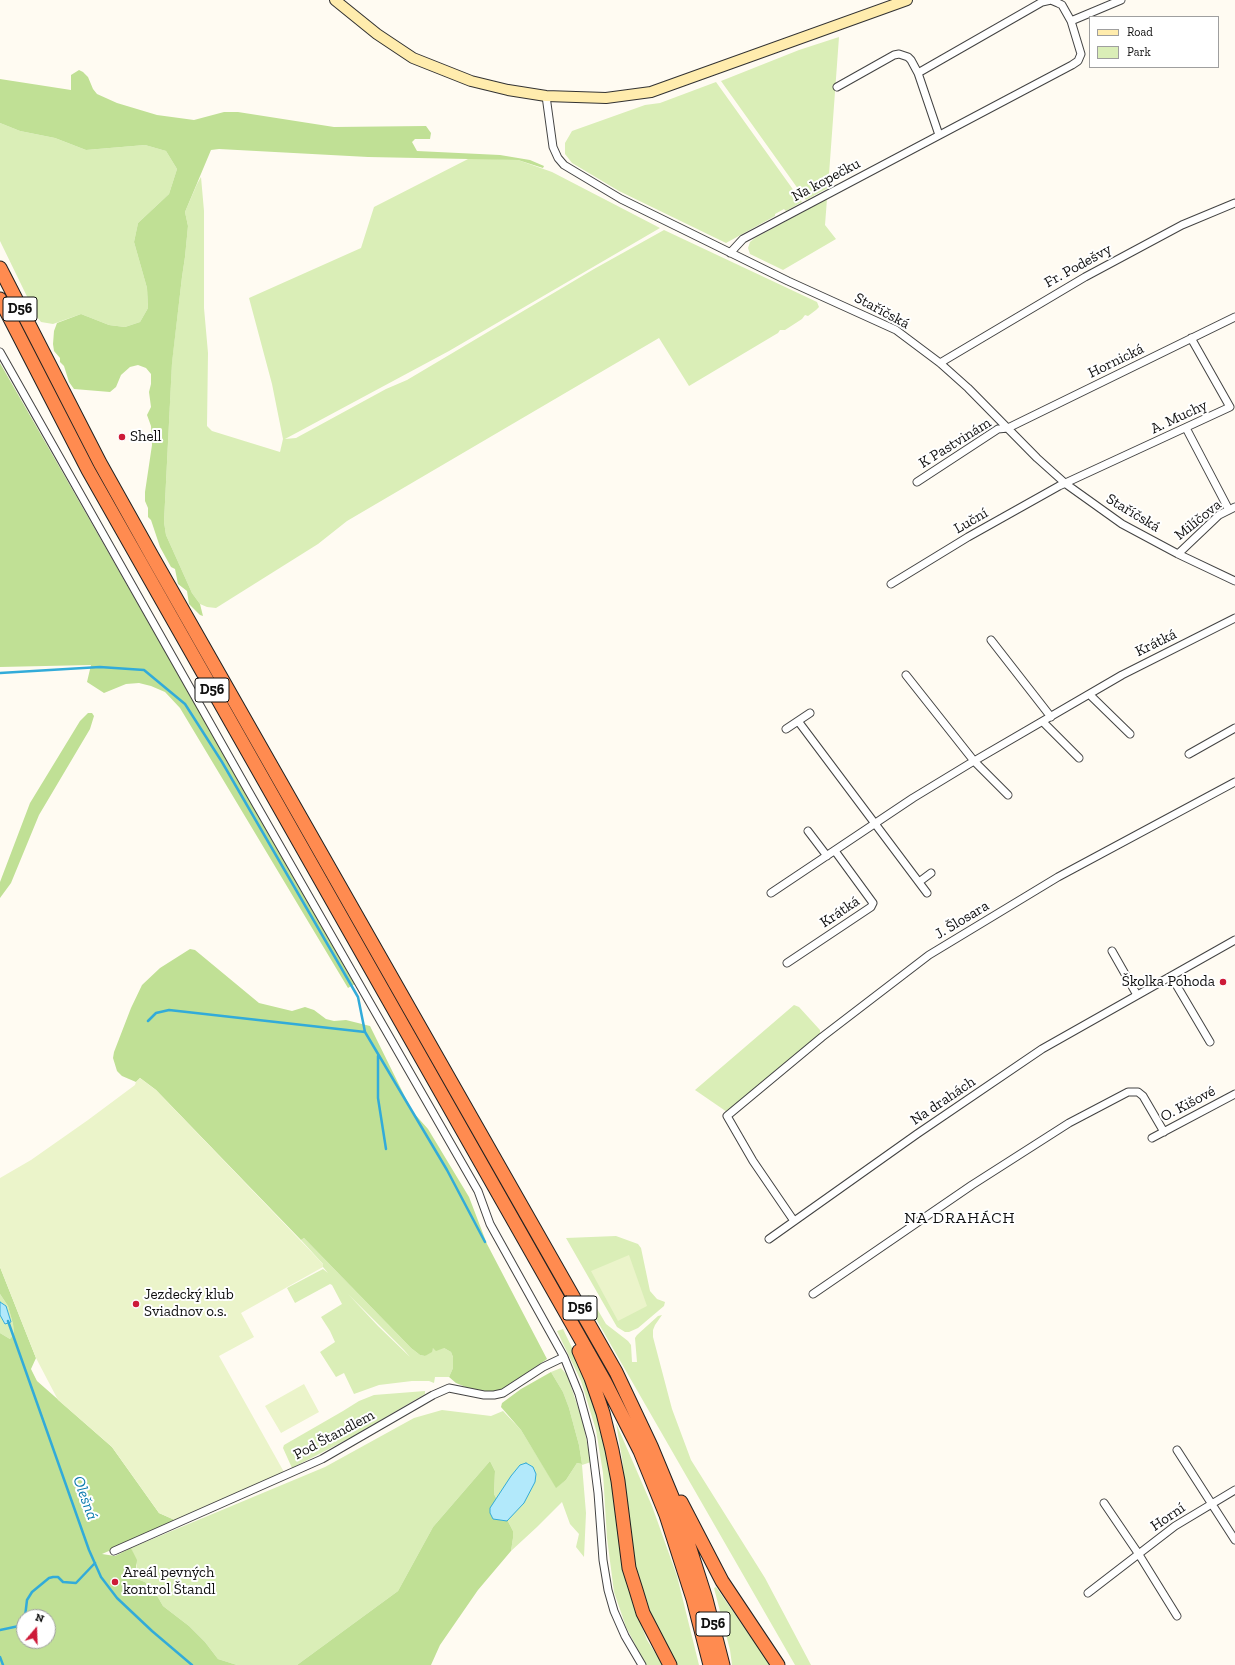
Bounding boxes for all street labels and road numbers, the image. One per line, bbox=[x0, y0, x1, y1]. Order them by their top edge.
street label: Na kopečku bbox=[789, 154, 863, 206]
street label: Fr. Podešvy bbox=[1041, 240, 1115, 292]
street label: Staříčská bbox=[851, 289, 913, 333]
road number: D56 bbox=[3, 297, 37, 321]
street label: Hornická bbox=[1085, 340, 1147, 382]
street label: A. Muchy bbox=[1148, 396, 1210, 438]
street label: K Pastvinám bbox=[916, 414, 994, 472]
street label: Staříčská bbox=[1103, 490, 1163, 536]
street label: Milíčova bbox=[1171, 496, 1225, 544]
street label: Luční bbox=[951, 504, 991, 538]
street label: Krátká bbox=[1132, 625, 1180, 661]
road number: D56 bbox=[195, 678, 229, 702]
street label: Krátká bbox=[817, 892, 863, 932]
street label: J. Šlosara bbox=[932, 897, 992, 943]
street label: Na drahách bbox=[907, 1073, 979, 1129]
street label: O. Kišové bbox=[1158, 1082, 1218, 1126]
road number: D56 bbox=[563, 1296, 597, 1320]
street label: Pod Štandlem bbox=[290, 1406, 378, 1464]
street label: Horní bbox=[1147, 1499, 1189, 1535]
road number: D56 bbox=[696, 1612, 730, 1636]

